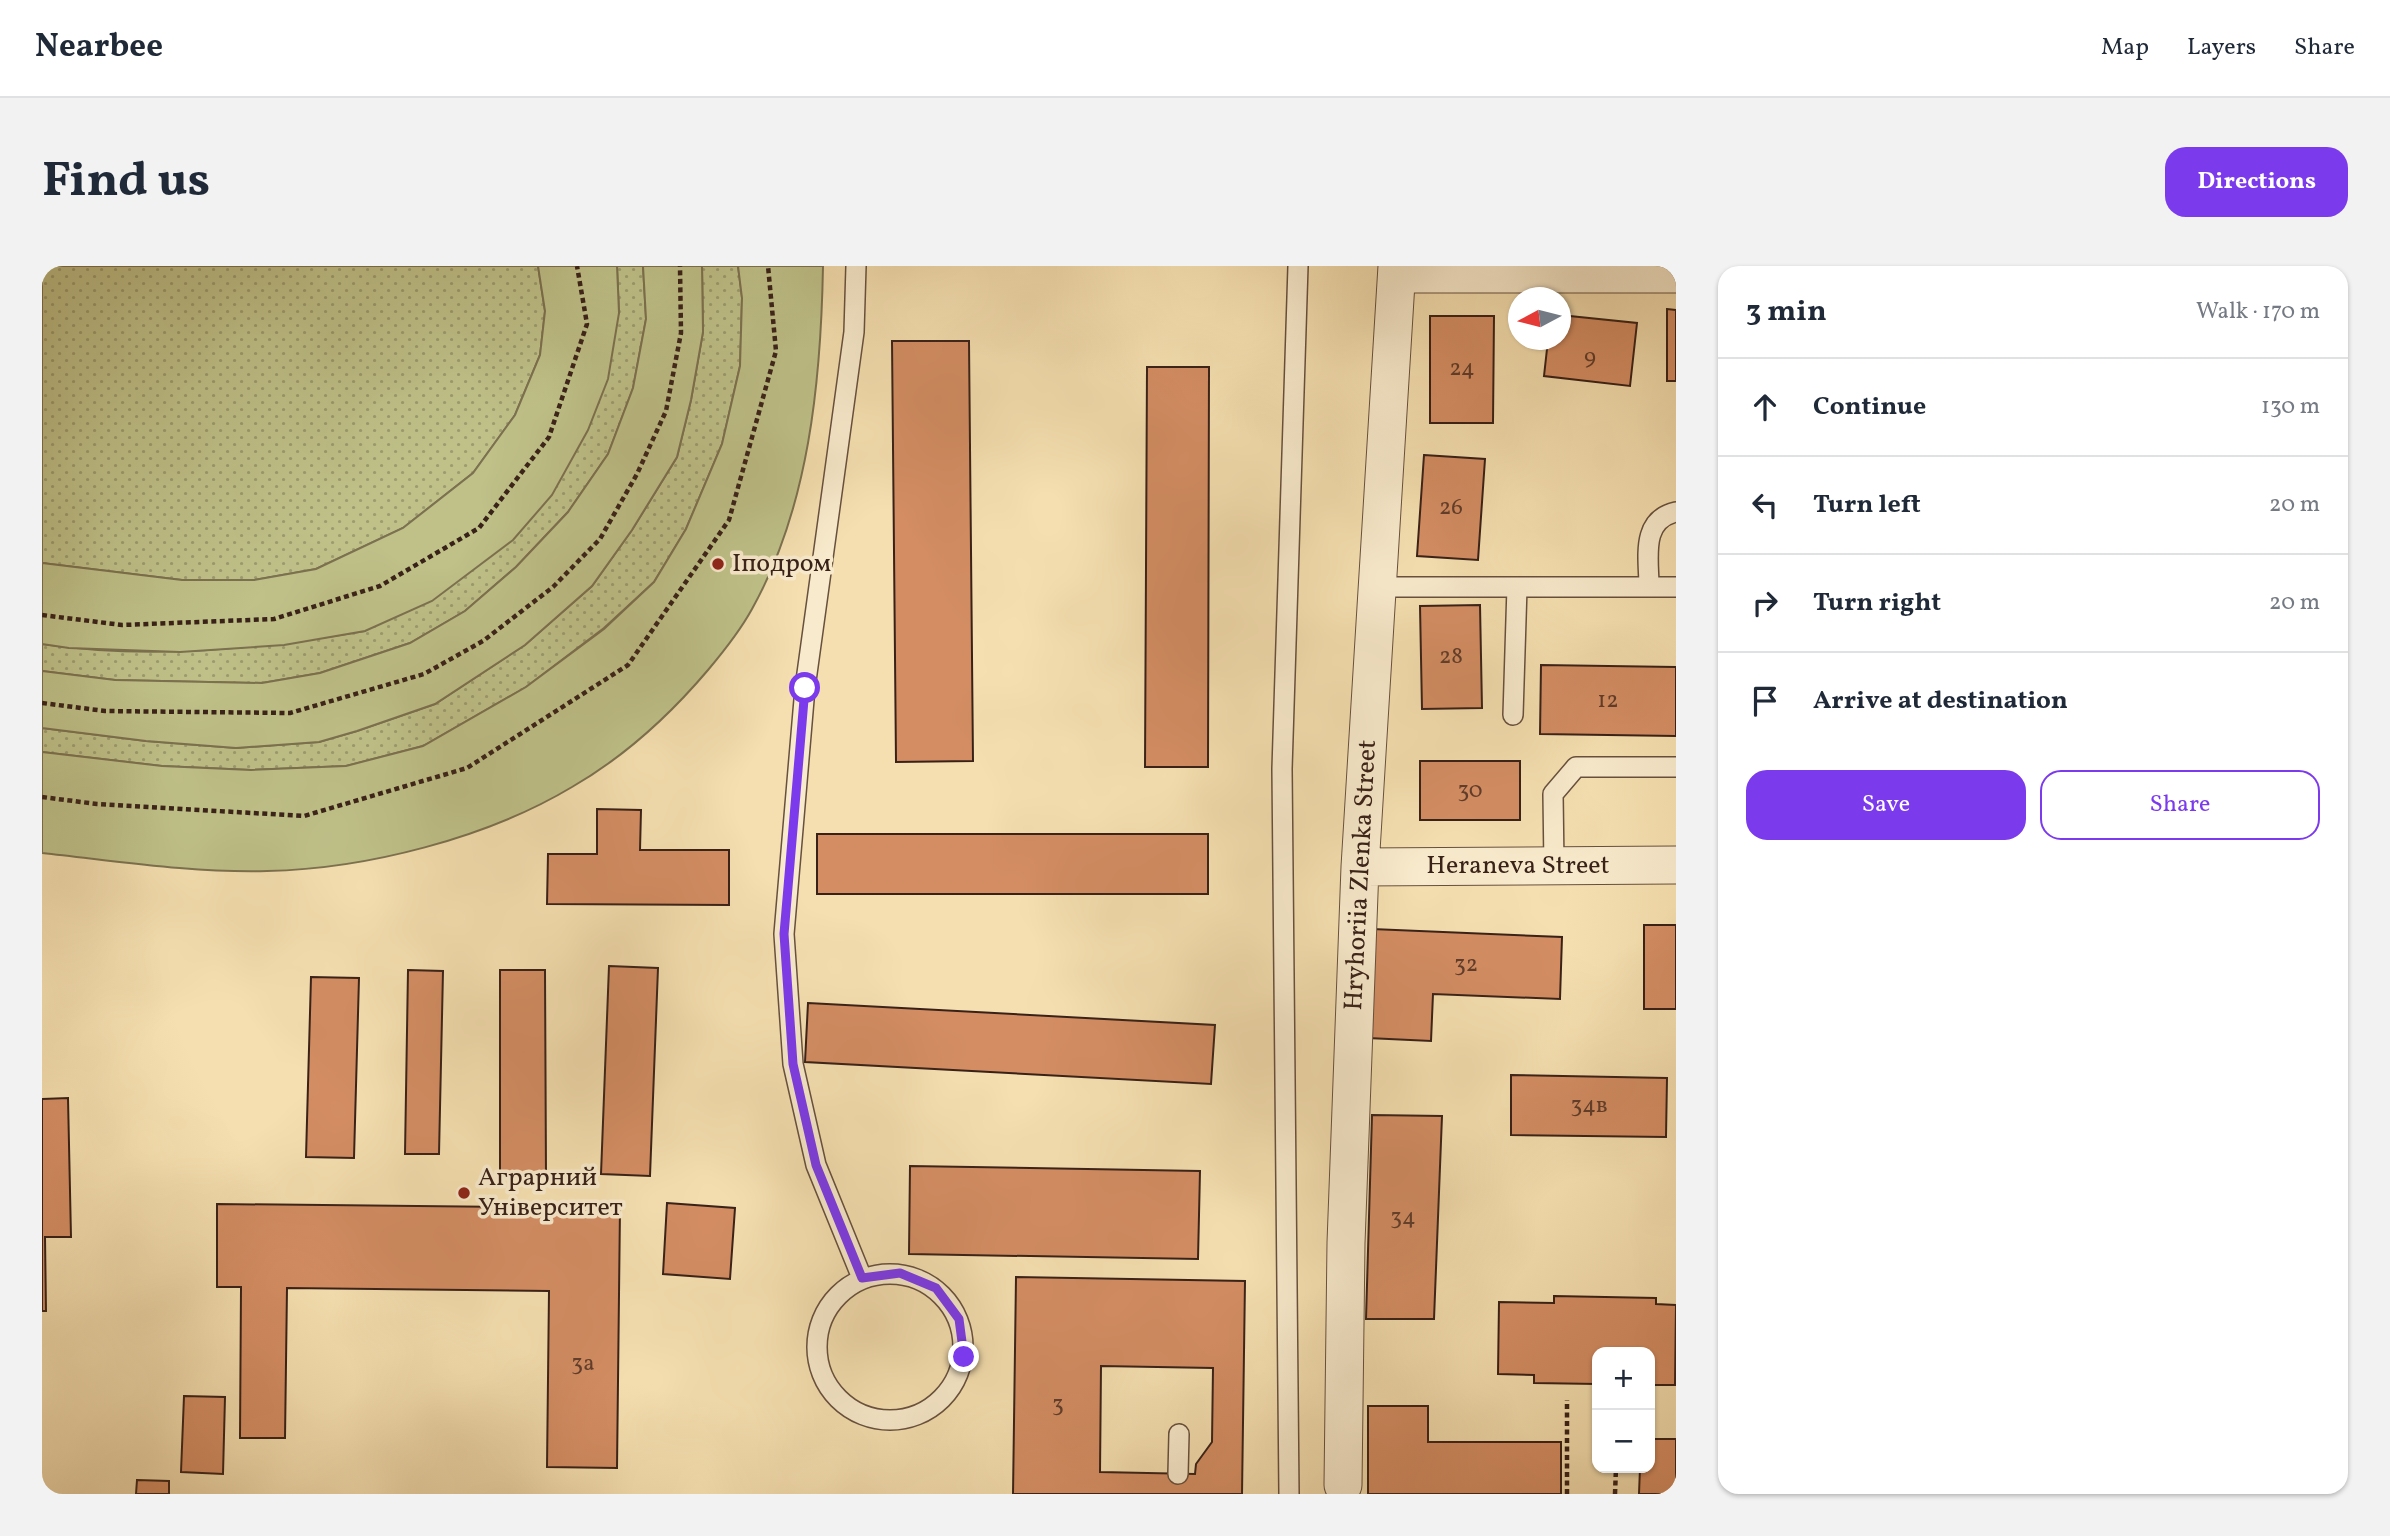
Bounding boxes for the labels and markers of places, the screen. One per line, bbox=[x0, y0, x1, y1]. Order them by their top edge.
place label: Іподром bbox=[732, 546, 831, 582]
marker: Іподром bbox=[710, 556, 726, 572]
place label: Аграрний Університет bbox=[478, 1160, 623, 1226]
marker: Аграрний Університет bbox=[456, 1185, 472, 1201]

